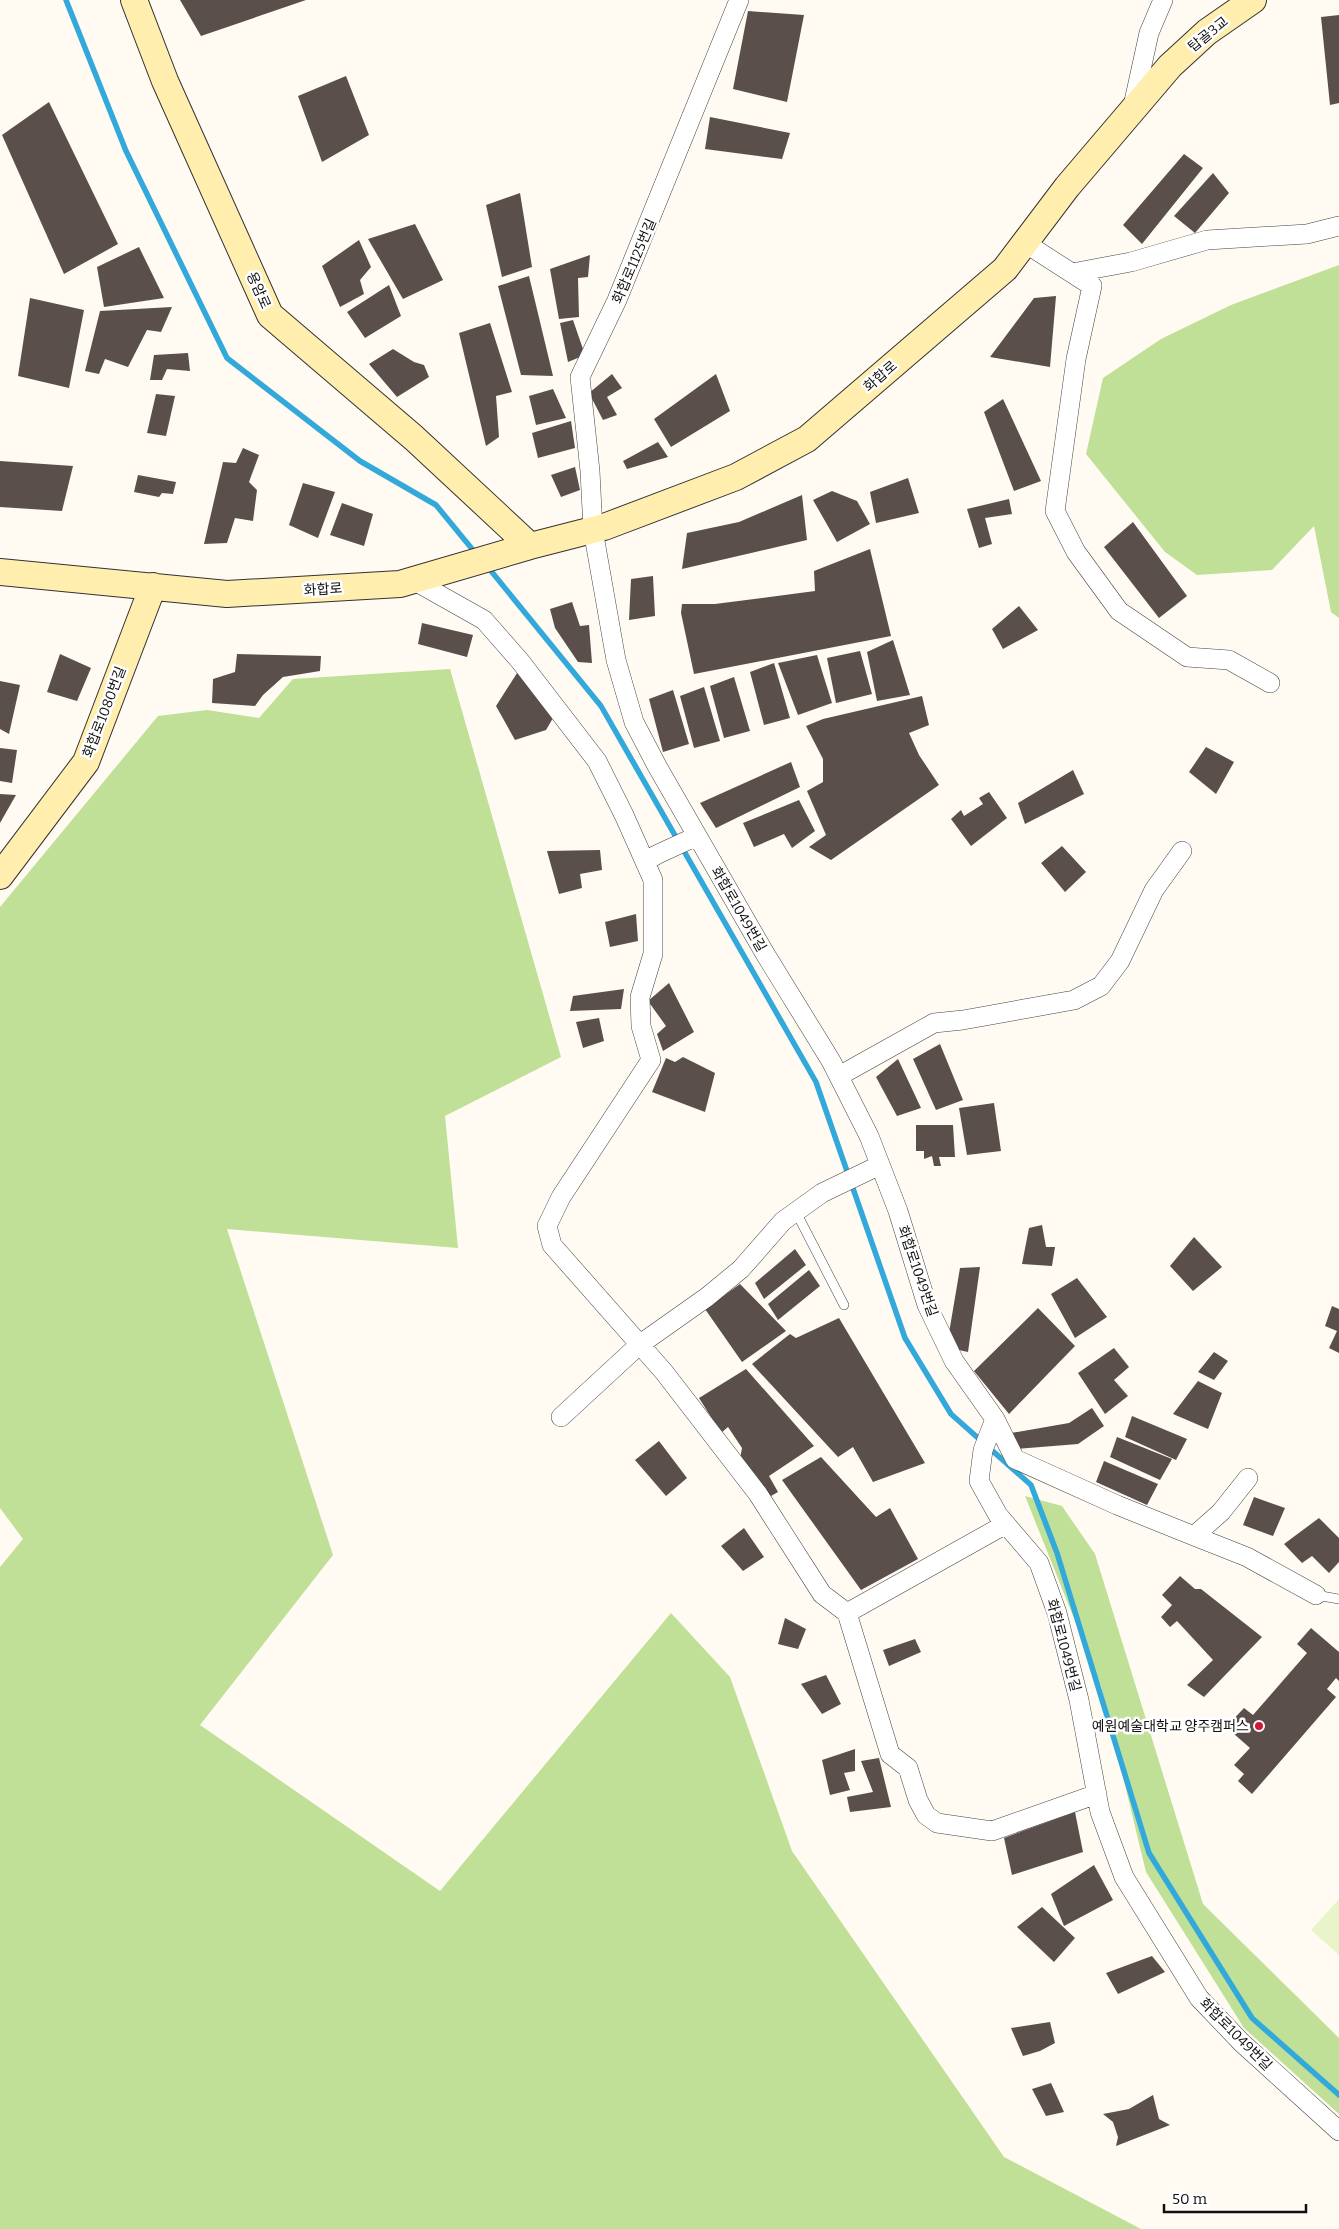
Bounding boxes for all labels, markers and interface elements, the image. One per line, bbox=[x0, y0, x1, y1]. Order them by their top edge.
street label: 탑골3교 bbox=[1185, 13, 1232, 56]
street label: 화합로1125번길 bbox=[609, 216, 660, 306]
street label: 용암로 bbox=[243, 269, 274, 311]
street label: 화합로 bbox=[860, 357, 901, 395]
street label: 화합로 bbox=[303, 580, 343, 599]
street label: 화합로1080번길 bbox=[79, 664, 130, 760]
street label: 화합로1049번길 bbox=[707, 864, 770, 955]
street label: 화합로1049번길 bbox=[894, 1223, 941, 1319]
street label: 화합로1049번길 bbox=[1043, 1597, 1084, 1693]
place label: 예원예술대학교 양주캠퍼스 bbox=[1092, 1718, 1249, 1735]
marker: 예원예술대학교 양주캠퍼스 bbox=[1253, 1720, 1265, 1732]
street label: 화합로1049번길 bbox=[1196, 1995, 1275, 2074]
scale bar bbox=[1164, 2182, 1306, 2214]
text: 50 m bbox=[1172, 2190, 1208, 2208]

